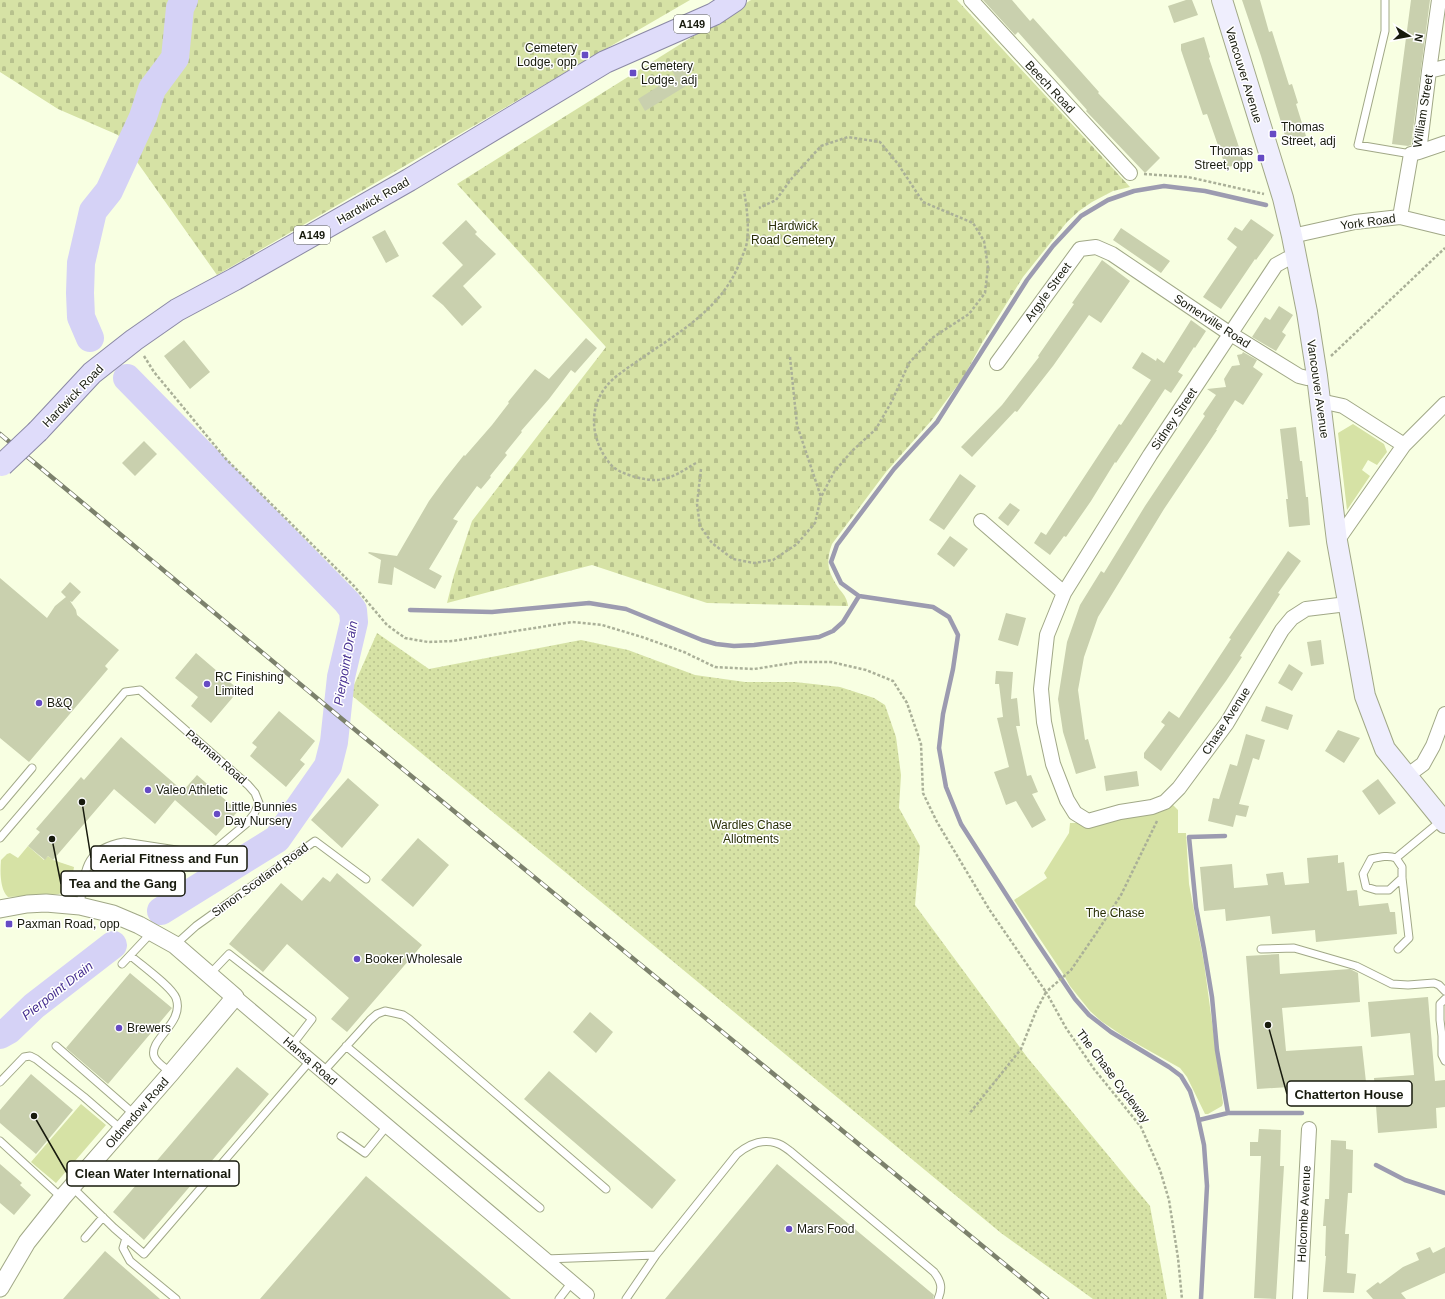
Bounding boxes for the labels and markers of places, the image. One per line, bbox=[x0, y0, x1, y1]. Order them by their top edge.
place label: Cemetery Lodge, opp bbox=[517, 41, 577, 69]
marker: Cemetery Lodge, opp bbox=[580, 50, 590, 60]
place label: Cemetery Lodge, adj bbox=[641, 59, 697, 87]
marker: Cemetery Lodge, adj bbox=[628, 68, 638, 78]
place label: Thomas Street, adj bbox=[1281, 120, 1336, 148]
marker: Thomas Street, adj bbox=[1268, 129, 1278, 139]
place label: Thomas Street, opp bbox=[1194, 144, 1253, 172]
marker: Thomas Street, opp bbox=[1256, 153, 1266, 163]
place label: RC Finishing Limited bbox=[215, 670, 284, 698]
marker: RC Finishing Limited bbox=[202, 679, 212, 689]
place label: B&Q bbox=[47, 696, 72, 710]
marker: B&Q bbox=[34, 698, 44, 708]
place label: Valeo Athletic bbox=[156, 783, 228, 797]
marker: Valeo Athletic bbox=[143, 785, 153, 795]
place label: Little Bunnies Day Nursery bbox=[225, 800, 297, 828]
marker: Little Bunnies Day Nursery bbox=[212, 809, 222, 819]
callout: Aerial Fitness and Fun bbox=[91, 846, 247, 871]
callout: Tea and the Gang bbox=[61, 871, 185, 896]
place label: Paxman Road, opp bbox=[17, 917, 120, 931]
marker: Paxman Road, opp bbox=[4, 919, 14, 929]
place label: Booker Wholesale bbox=[365, 952, 463, 966]
marker: Booker Wholesale bbox=[352, 954, 362, 964]
place label: Brewers bbox=[127, 1021, 171, 1035]
marker: Brewers bbox=[114, 1023, 124, 1033]
callout: Chatterton House bbox=[1287, 1081, 1412, 1106]
callout: Clean Water International bbox=[67, 1161, 239, 1186]
place label: Mars Food bbox=[797, 1222, 854, 1236]
marker: Mars Food bbox=[784, 1224, 794, 1234]

